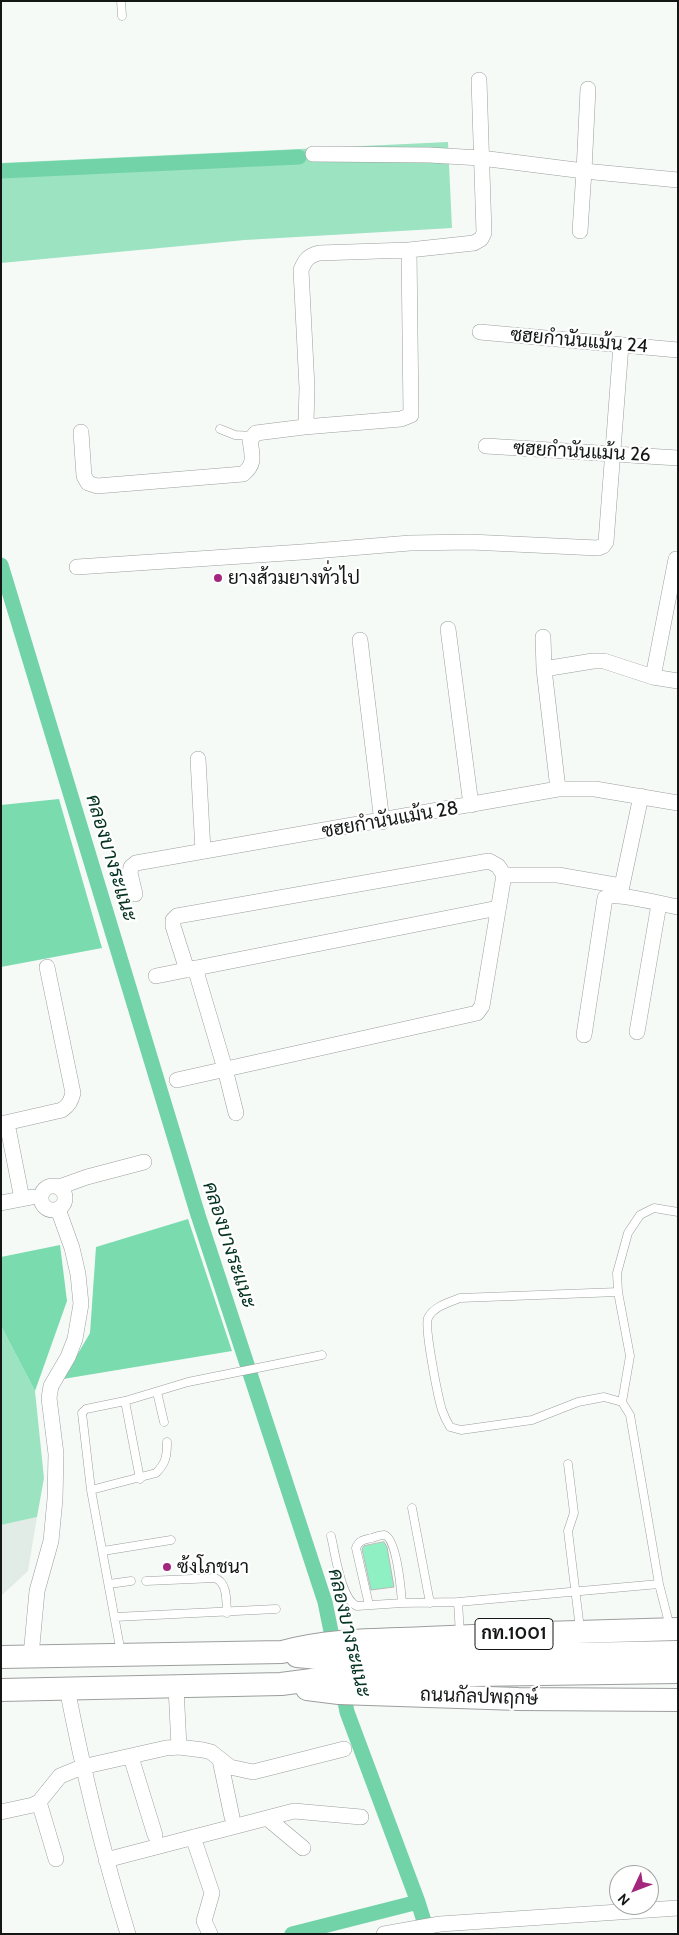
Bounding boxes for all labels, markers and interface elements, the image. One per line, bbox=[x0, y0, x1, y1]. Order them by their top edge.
street label: ซฮยกำนันแม้น 24 bbox=[509, 324, 649, 358]
street label: ซฮยกำนันแม้น 26 bbox=[513, 437, 651, 467]
place label: ยางส้วมยางทั่วไป bbox=[228, 567, 360, 589]
marker: ยางส้วมยางทั่วไป bbox=[212, 572, 224, 584]
water label: คลองบางระแนะ bbox=[80, 792, 142, 924]
street label: ซฮยกำนันแม้น 28 bbox=[320, 797, 460, 843]
water label: คลองบางระแนะ bbox=[197, 1179, 261, 1311]
place label: ซ้งโภชนา bbox=[177, 1556, 249, 1578]
marker: ซ้งโภชนา bbox=[161, 1561, 173, 1573]
water label: คลองบางระแนะ bbox=[323, 1566, 375, 1700]
road number: กท.1001 bbox=[475, 1618, 553, 1650]
street label: ถนนกัลปพฤกษ์ bbox=[420, 1684, 538, 1710]
north arrow bbox=[609, 1865, 659, 1915]
text: N bbox=[614, 1890, 634, 1909]

